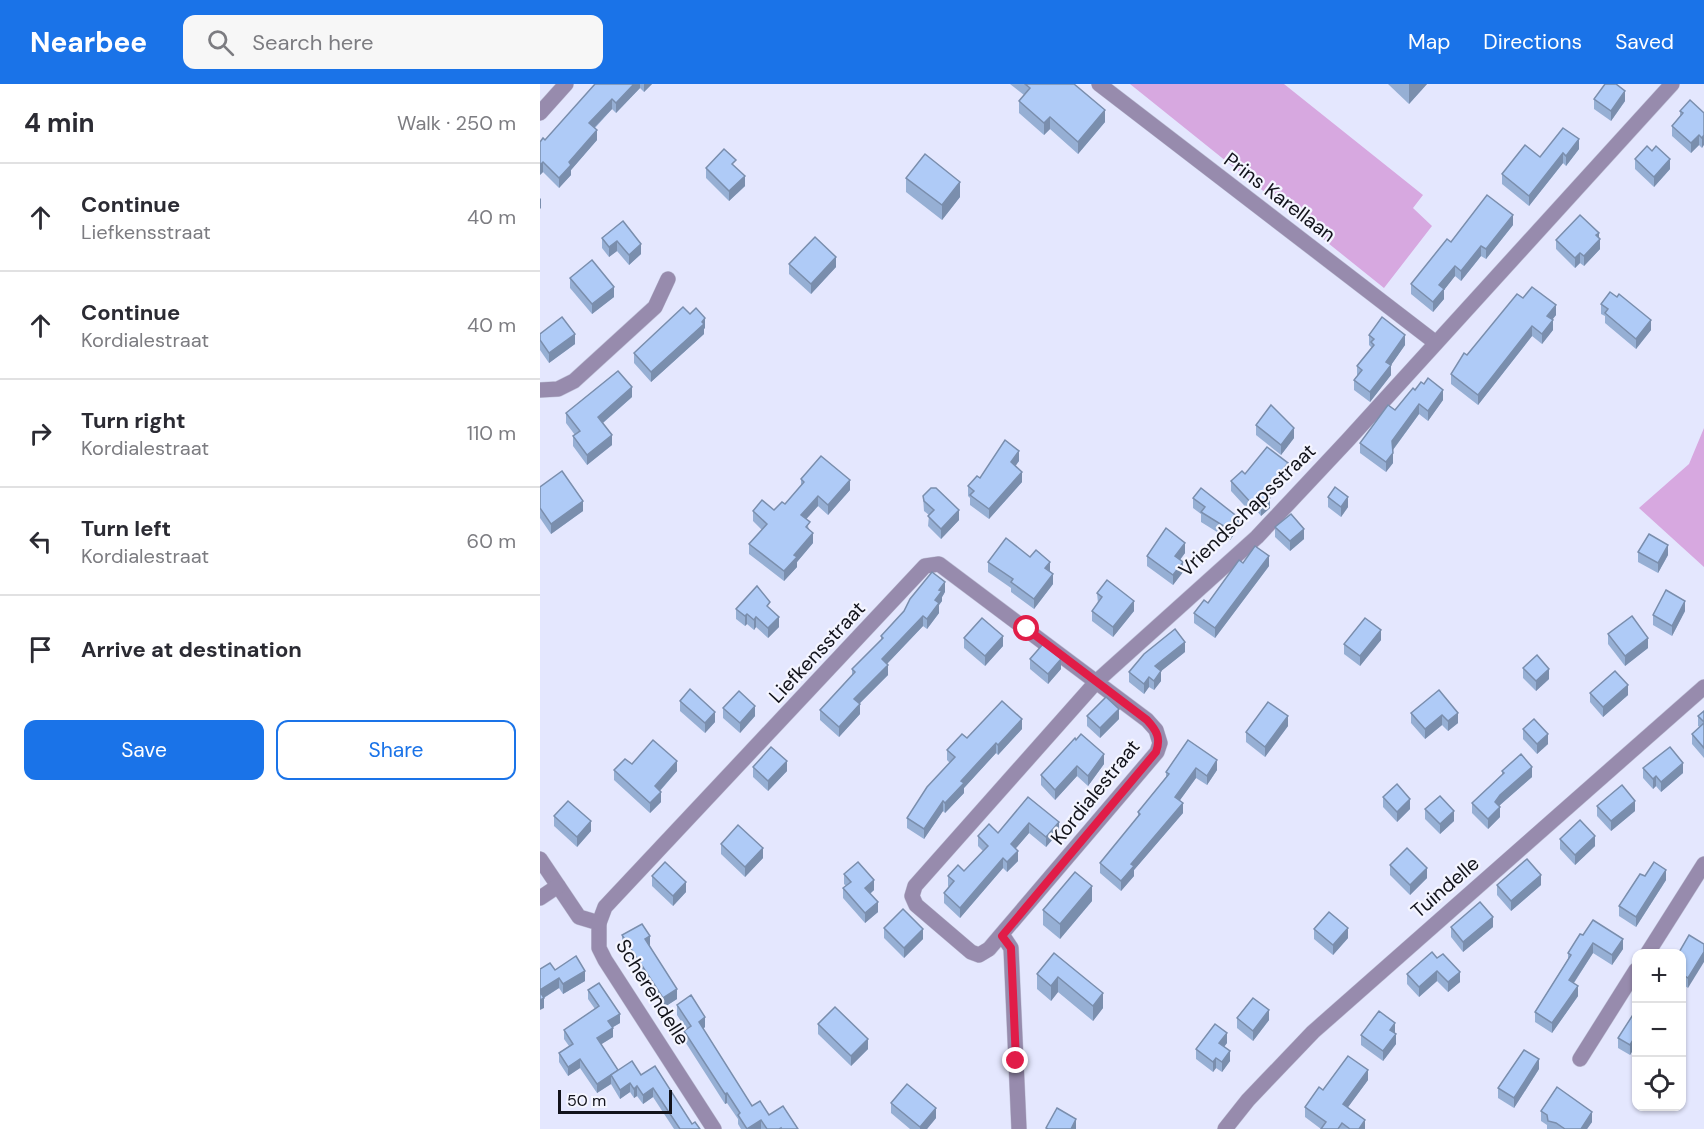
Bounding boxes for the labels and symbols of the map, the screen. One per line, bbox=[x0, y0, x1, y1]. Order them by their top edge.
street label: Prins Karellaan bbox=[1219, 147, 1341, 247]
street label: Vriendschapsstraat bbox=[1173, 438, 1321, 582]
street label: Liefkensstraat bbox=[763, 596, 871, 708]
route start bbox=[1013, 615, 1039, 641]
street label: Kordialestraat bbox=[1045, 734, 1146, 850]
street label: Tuindelle bbox=[1405, 850, 1485, 924]
street label: Scherendelle bbox=[610, 934, 696, 1050]
route end bbox=[1002, 1047, 1028, 1073]
scale bar bbox=[558, 1087, 672, 1114]

